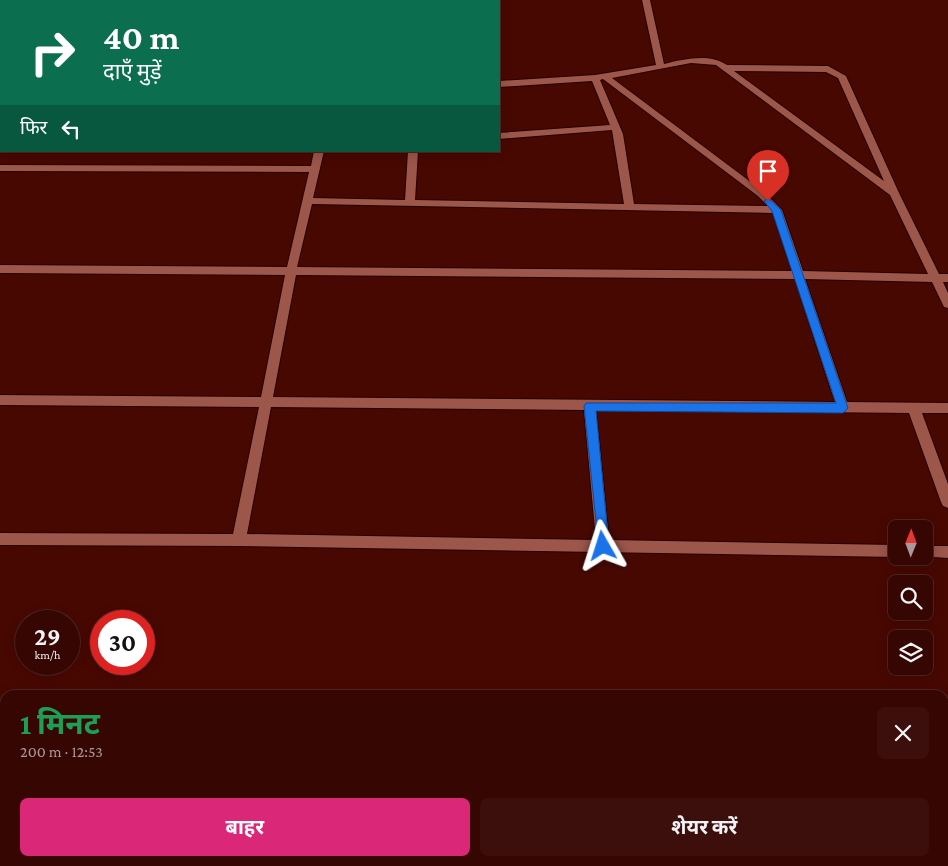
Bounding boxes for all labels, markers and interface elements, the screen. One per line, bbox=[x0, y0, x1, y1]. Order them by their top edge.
text: 40 m bbox=[103, 18, 180, 57]
icon: right bbox=[20, 20, 85, 85]
text: दाएँ मुड़ें bbox=[103, 59, 162, 84]
icon: left bbox=[57, 115, 85, 143]
text: फिर bbox=[20, 117, 47, 138]
pin bbox=[747, 150, 789, 201]
icon: arrive bbox=[754, 157, 782, 185]
position arrow bbox=[576, 519, 628, 571]
north arrow bbox=[888, 520, 932, 565]
map controls bbox=[888, 520, 933, 675]
button: search bbox=[888, 575, 933, 620]
speed limit sign: 30 bbox=[90, 610, 155, 675]
text: 29 bbox=[34, 623, 61, 650]
button: layers bbox=[888, 630, 933, 675]
text: km/h bbox=[35, 648, 60, 662]
text: 1 मिनट bbox=[20, 707, 100, 740]
button: close bbox=[877, 707, 929, 759]
text: 200 m · 12:53 bbox=[20, 743, 103, 760]
button: बाहर bbox=[20, 798, 470, 856]
button: शेयर करें bbox=[480, 798, 929, 856]

